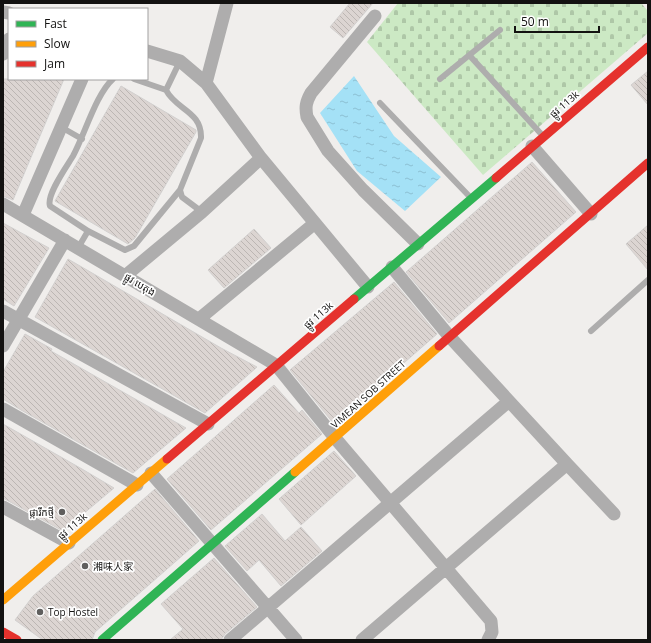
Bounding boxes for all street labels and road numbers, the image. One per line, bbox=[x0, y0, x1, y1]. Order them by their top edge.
street label: ផ្លូវ 113k bbox=[546, 87, 584, 123]
street label: ផ្លូវ បេតុង bbox=[120, 269, 158, 301]
street label: ផ្លូវ 113k bbox=[300, 298, 338, 334]
street label: VIMEAN SOB STREET bbox=[328, 356, 409, 431]
street label: ផ្លូវ 113k bbox=[54, 509, 92, 545]

